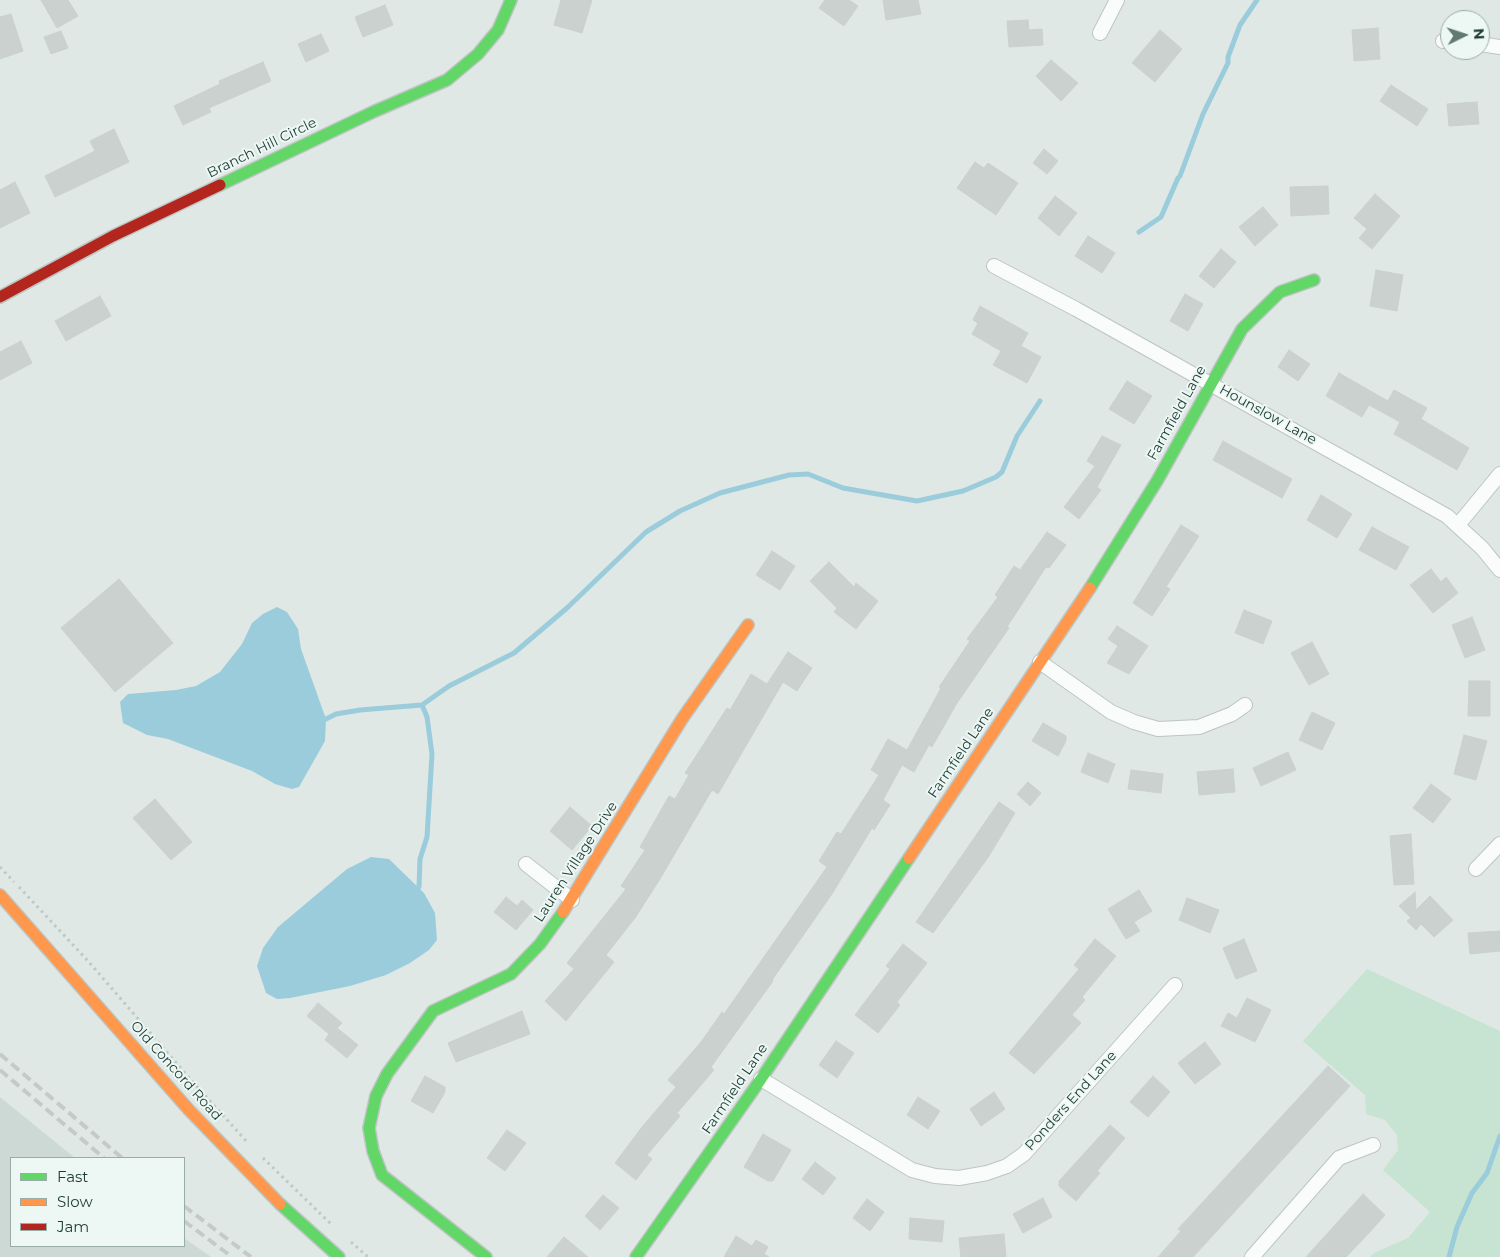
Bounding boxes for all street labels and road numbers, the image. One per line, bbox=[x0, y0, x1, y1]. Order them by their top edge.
street label: Branch Hill Circle bbox=[205, 114, 319, 182]
street label: Farmfield Lane bbox=[1144, 363, 1210, 463]
street label: Hounslow Lane bbox=[1216, 381, 1320, 449]
street label: Farmfield Lane bbox=[925, 705, 997, 801]
street label: Lauren Village Drive bbox=[531, 799, 621, 925]
street label: Old Concord Road bbox=[127, 1018, 225, 1124]
street label: Farmfield Lane bbox=[699, 1041, 771, 1137]
street label: Ponders End Lane bbox=[1022, 1048, 1120, 1154]

